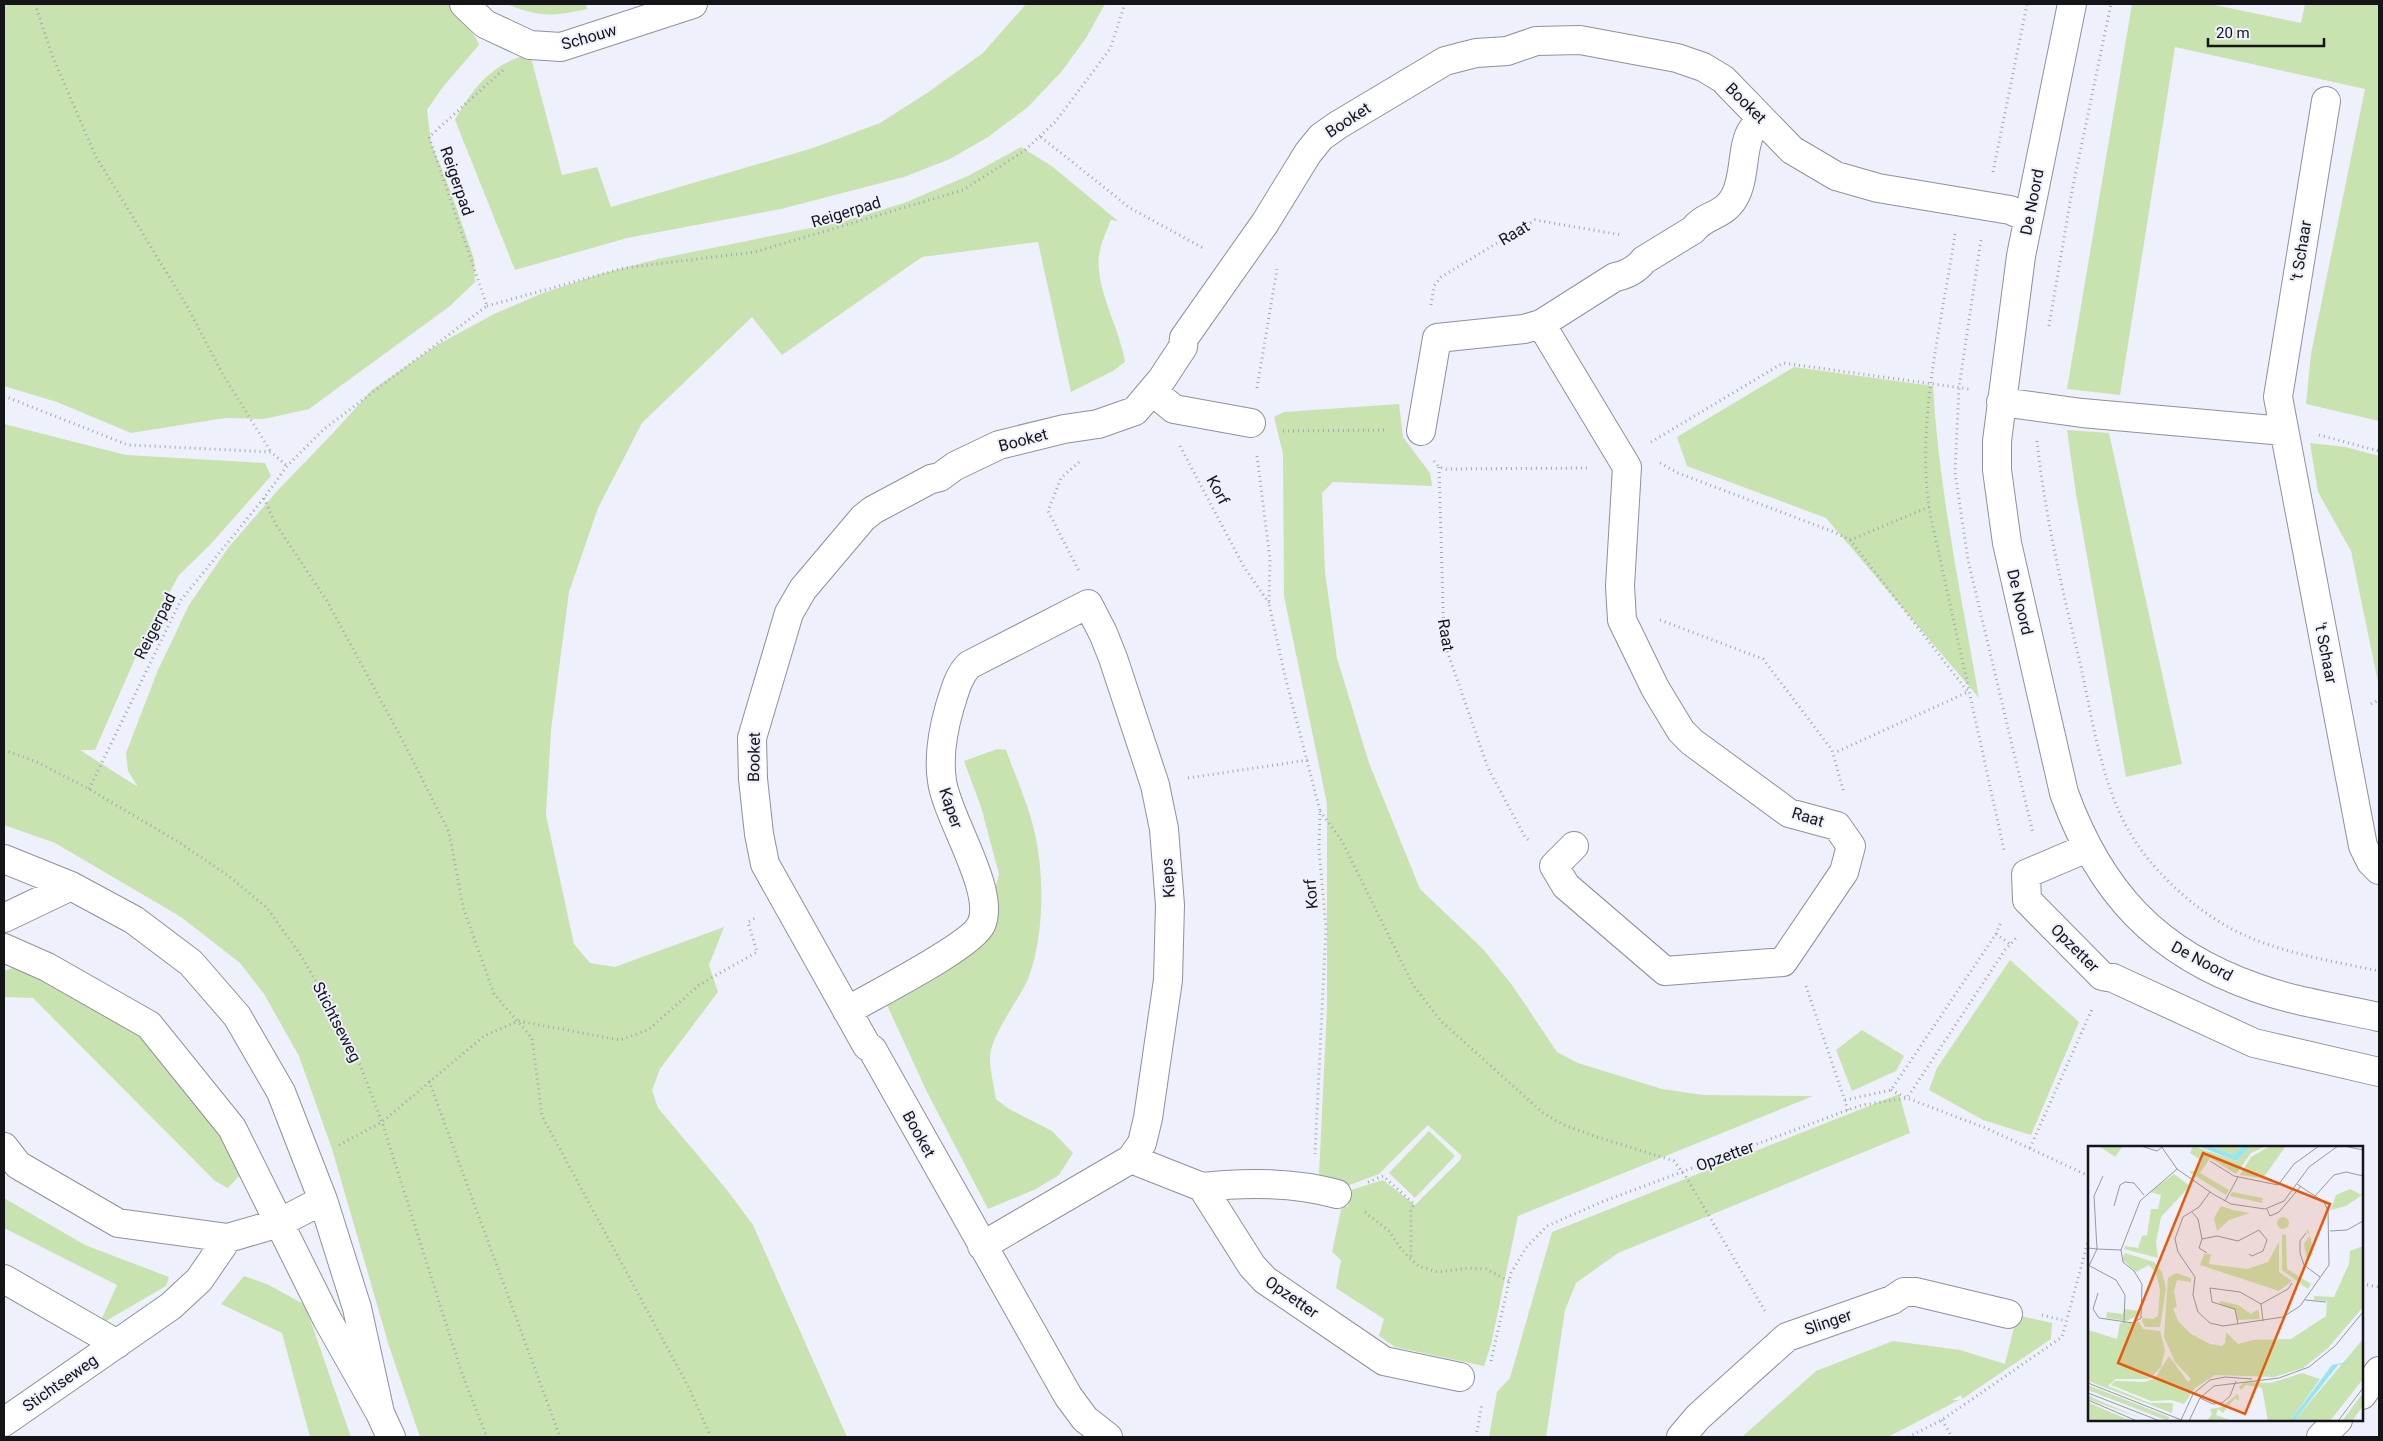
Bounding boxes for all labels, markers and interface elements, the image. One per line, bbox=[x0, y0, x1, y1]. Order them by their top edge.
scale bar bbox=[2208, 15, 2324, 47]
street label: Schouw bbox=[559, 20, 619, 54]
text: 20 m bbox=[2216, 24, 2250, 42]
street label: Booket bbox=[1722, 79, 1770, 127]
street label: Booket bbox=[1322, 98, 1374, 142]
street label: Reigerpad bbox=[436, 144, 478, 218]
street label: De Noord bbox=[2016, 167, 2048, 237]
street label: Reigerpad bbox=[809, 192, 883, 232]
street label: Raat bbox=[1495, 216, 1533, 250]
street label: 't Schaar bbox=[2287, 219, 2315, 283]
street label: Booket bbox=[996, 424, 1050, 456]
street label: Korf bbox=[1203, 472, 1234, 508]
street label: De Noord bbox=[2003, 567, 2037, 637]
street label: Reigerpad bbox=[130, 590, 180, 662]
street label: Raat bbox=[1434, 617, 1458, 653]
street label: 't Schaar bbox=[2311, 621, 2341, 686]
street label: Booket bbox=[744, 732, 764, 782]
street label: Kaper bbox=[935, 785, 967, 831]
street label: Raat bbox=[1790, 803, 1826, 831]
street label: Kieps bbox=[1157, 858, 1179, 898]
street label: Korf bbox=[1300, 878, 1322, 910]
street label: Opzetter bbox=[2047, 920, 2104, 977]
street label: De Noord bbox=[2168, 937, 2236, 985]
street label: Stichtseweg bbox=[309, 979, 365, 1065]
street label: Booket bbox=[899, 1108, 939, 1160]
street label: Opzetter bbox=[1693, 1137, 1757, 1175]
inset map bbox=[2088, 1146, 2363, 1421]
street label: Opzetter bbox=[1262, 1272, 1323, 1322]
street label: Slinger bbox=[1802, 1305, 1855, 1339]
street label: Stichtseweg bbox=[19, 1350, 101, 1416]

